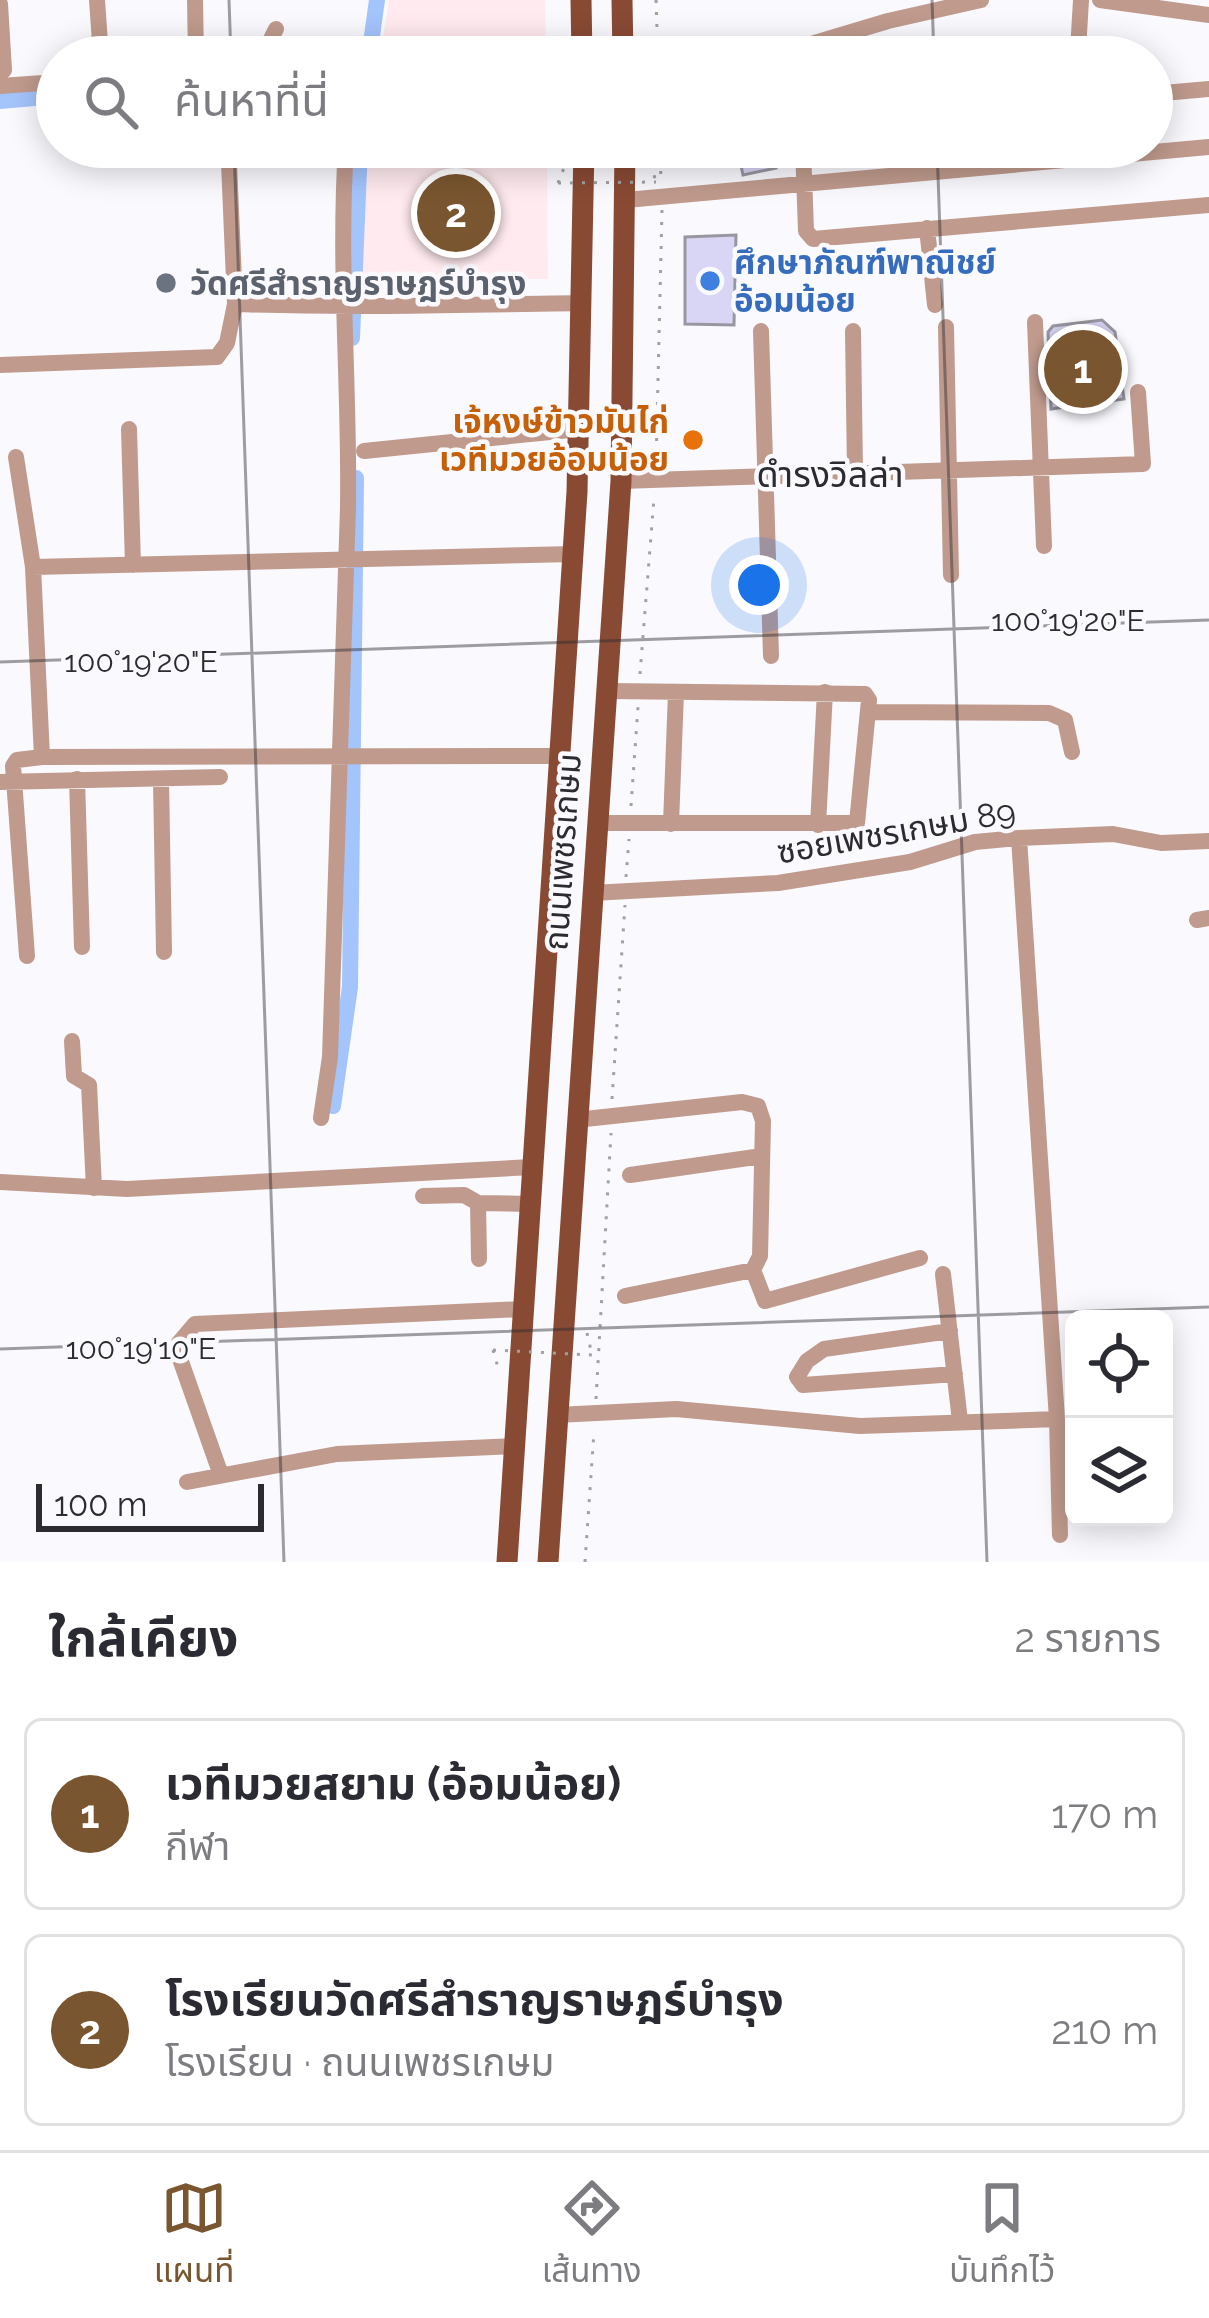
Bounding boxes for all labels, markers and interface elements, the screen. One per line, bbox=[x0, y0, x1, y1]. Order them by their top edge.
search box bbox=[36, 36, 1173, 168]
icon: search bbox=[78, 69, 144, 135]
text: ค้นหาที่นี่ bbox=[174, 74, 329, 127]
pin: 2 bbox=[417, 168, 495, 258]
place label: ศึกษาภัณฑ์พาณิชย์ อ้อมน้อย bbox=[734, 243, 996, 320]
place label: วัดศรีสําราญราษฎร์บํารุง bbox=[190, 264, 526, 304]
marker: ศึกษาภัณฑ์พาณิชย์ อ้อมน้อย bbox=[697, 268, 723, 294]
marker: วัดศรีสําราญราษฎร์บํารุง bbox=[153, 270, 179, 296]
pin: 1 bbox=[1044, 324, 1122, 414]
place label: เจ้หงษ์ข้าวมันไก่ เวทีมวยอ้อมน้อย bbox=[439, 402, 669, 479]
marker: เจ้หงษ์ข้าวมันไก่ เวทีมวยอ้อมน้อย bbox=[680, 427, 706, 453]
district label: ดำรงวิลล่า bbox=[756, 453, 904, 495]
your location bbox=[729, 555, 789, 615]
text: 100°19'20"E bbox=[991, 603, 1145, 638]
text: 100°19'20"E bbox=[64, 644, 218, 679]
street label: ถนนเพชรเกษม bbox=[536, 752, 589, 952]
street label: ซอยเพชรเกษม 89 bbox=[774, 791, 1018, 872]
map controls bbox=[1065, 1310, 1173, 1526]
button: locate bbox=[1065, 1310, 1173, 1418]
text: 100°19'10"E bbox=[66, 1331, 216, 1366]
button: layers bbox=[1065, 1418, 1173, 1526]
scale bar bbox=[36, 1478, 264, 1531]
text: 100 m bbox=[54, 1485, 147, 1524]
text: ใกล้เคียง bbox=[48, 1608, 238, 1668]
text: 2 รายการ bbox=[1014, 1615, 1161, 1661]
text: เวทีมวยสยาม (อ้อมน้อย) bbox=[165, 1757, 621, 1810]
text: 1 bbox=[80, 1791, 100, 1837]
text: 170 m bbox=[1051, 1791, 1158, 1837]
text: กีฬา bbox=[165, 1823, 230, 1869]
text: โรงเรียนวัดศรีสําราญราษฎร์บํารุง bbox=[165, 1973, 784, 2026]
text: 2 bbox=[79, 2007, 101, 2053]
text: 210 m bbox=[1051, 2007, 1158, 2053]
text: โรงเรียน · ถนนเพชรเกษม bbox=[165, 2039, 555, 2085]
tab: แผนที่ bbox=[154, 2175, 234, 2297]
tab: เส้นทาง bbox=[542, 2175, 642, 2297]
tab: บันทึกไว้ bbox=[949, 2175, 1055, 2297]

